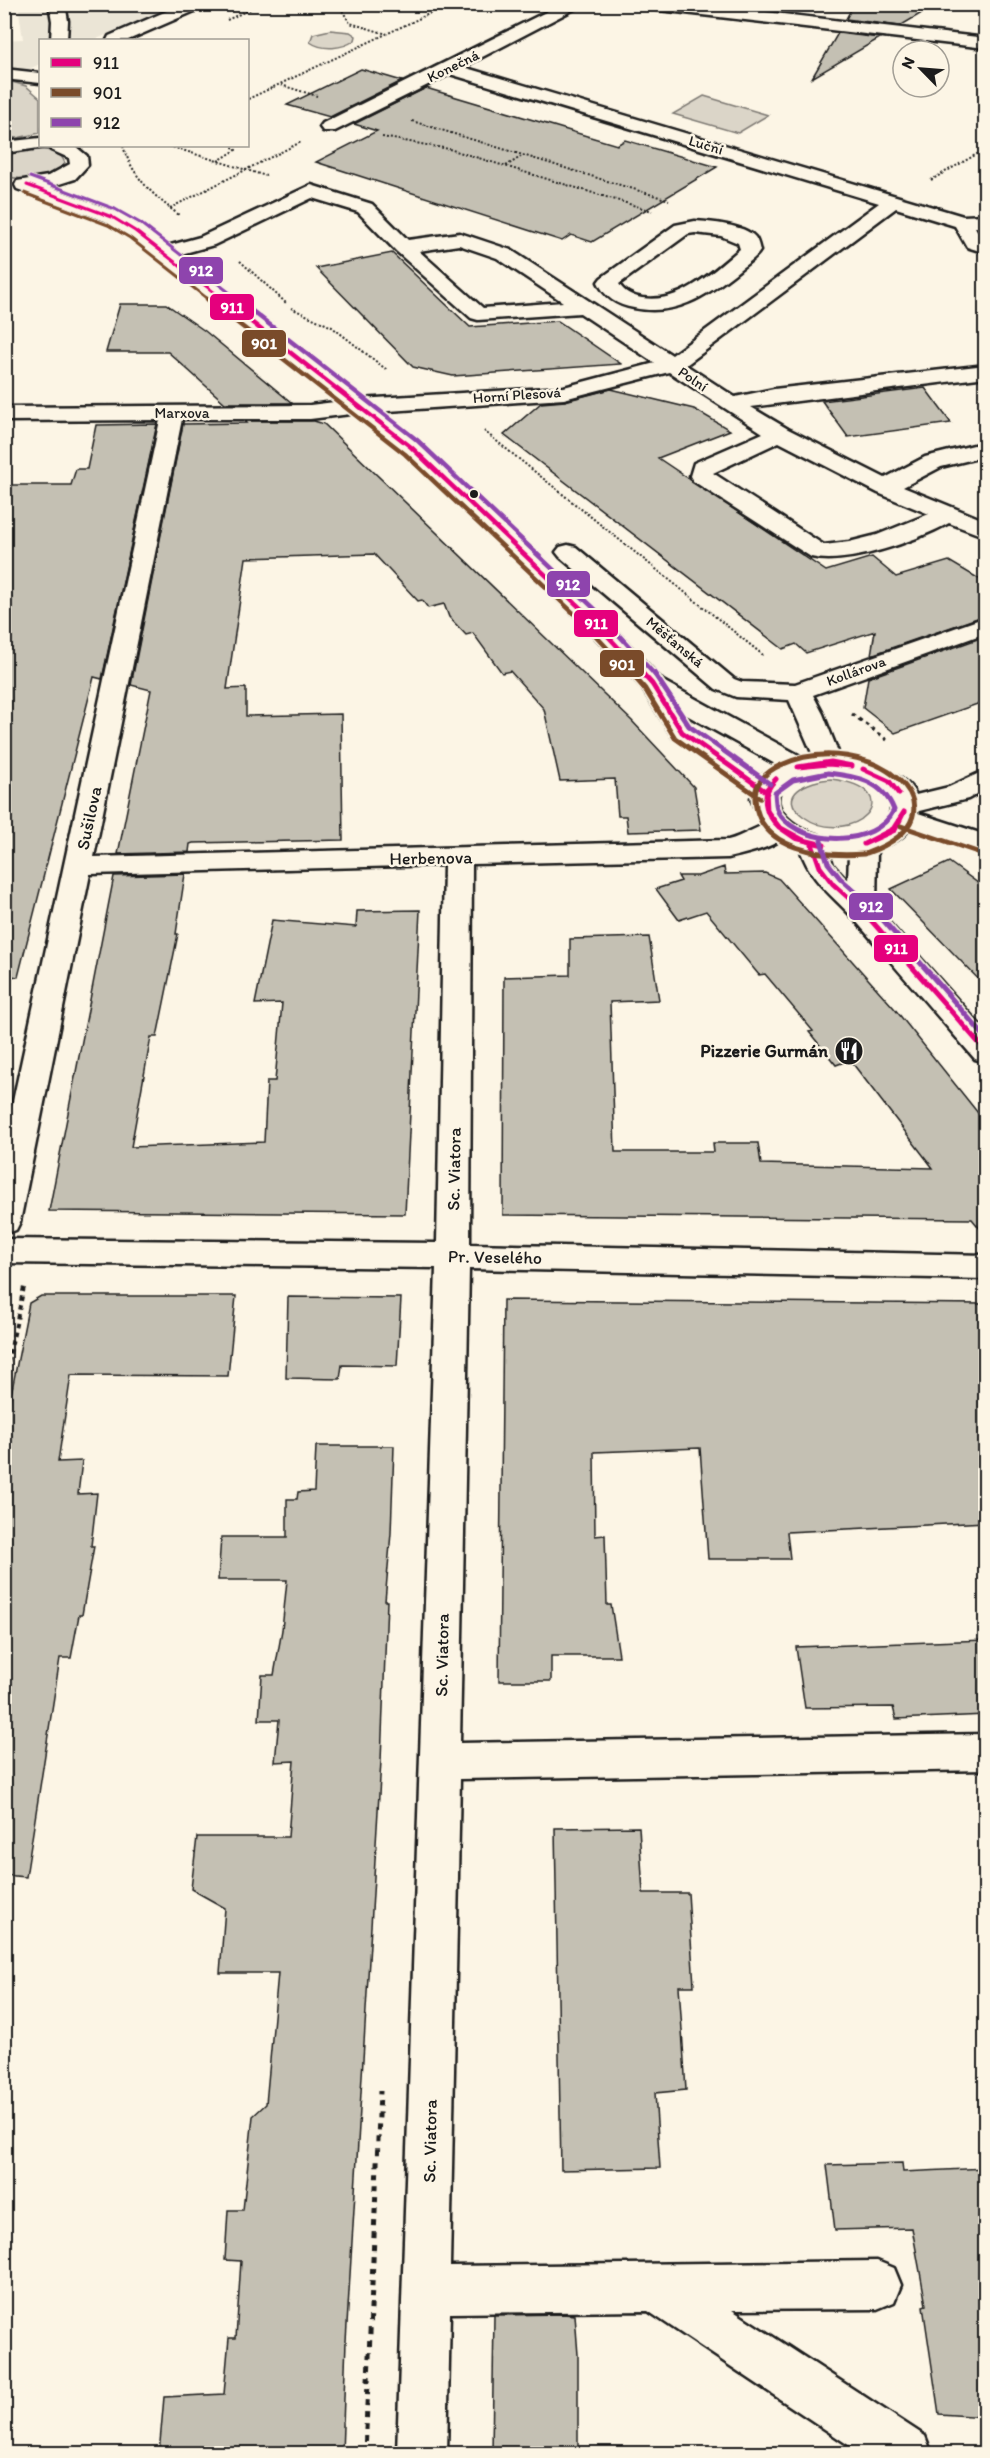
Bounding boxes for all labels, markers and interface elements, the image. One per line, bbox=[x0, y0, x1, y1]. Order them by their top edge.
legend bbox=[39, 39, 249, 147]
north arrow bbox=[891, 39, 951, 99]
street label: Konečná bbox=[424, 46, 482, 86]
text: 911 bbox=[93, 52, 119, 74]
text: N bbox=[897, 54, 919, 72]
text: 901 bbox=[93, 82, 122, 104]
text: 912 bbox=[93, 112, 121, 134]
street label: Luční bbox=[687, 131, 726, 159]
line badge: 912 bbox=[178, 256, 224, 285]
text: 912 bbox=[189, 261, 214, 280]
line badge: 911 bbox=[209, 293, 255, 321]
text: 911 bbox=[220, 298, 244, 317]
line badge: 901 bbox=[241, 329, 287, 358]
text: 901 bbox=[251, 334, 277, 353]
street label: Polní bbox=[675, 363, 711, 395]
street label: Horní Plesová bbox=[472, 383, 562, 407]
street label: Marxova bbox=[155, 404, 210, 422]
unlabelled marker bbox=[468, 488, 480, 500]
line badge: 912 bbox=[546, 570, 591, 598]
text: 912 bbox=[556, 575, 581, 594]
line badge: 911 bbox=[573, 609, 619, 638]
street label: Měšťanská bbox=[642, 613, 708, 671]
text: 911 bbox=[584, 614, 608, 633]
line badge: 901 bbox=[599, 649, 645, 678]
street label: Kollárova bbox=[824, 652, 888, 690]
text: 901 bbox=[609, 655, 635, 674]
street label: Sušilova bbox=[72, 783, 107, 852]
street label: Herbenova bbox=[389, 846, 473, 870]
line badge: 912 bbox=[848, 892, 894, 921]
text: 912 bbox=[859, 897, 884, 916]
line badge: 911 bbox=[873, 934, 919, 963]
text: 911 bbox=[884, 939, 908, 958]
restaurant icon: Pizzerie Gurmán bbox=[833, 1035, 865, 1067]
place label: Pizzerie Gurmán bbox=[700, 1040, 829, 1062]
street label: Sc. Viatora bbox=[442, 1126, 466, 1211]
street label: Pr. Veselého bbox=[448, 1245, 542, 1269]
street label: Sc. Viatora bbox=[430, 1612, 454, 1697]
street label: Sc. Viatora bbox=[418, 2098, 442, 2183]

